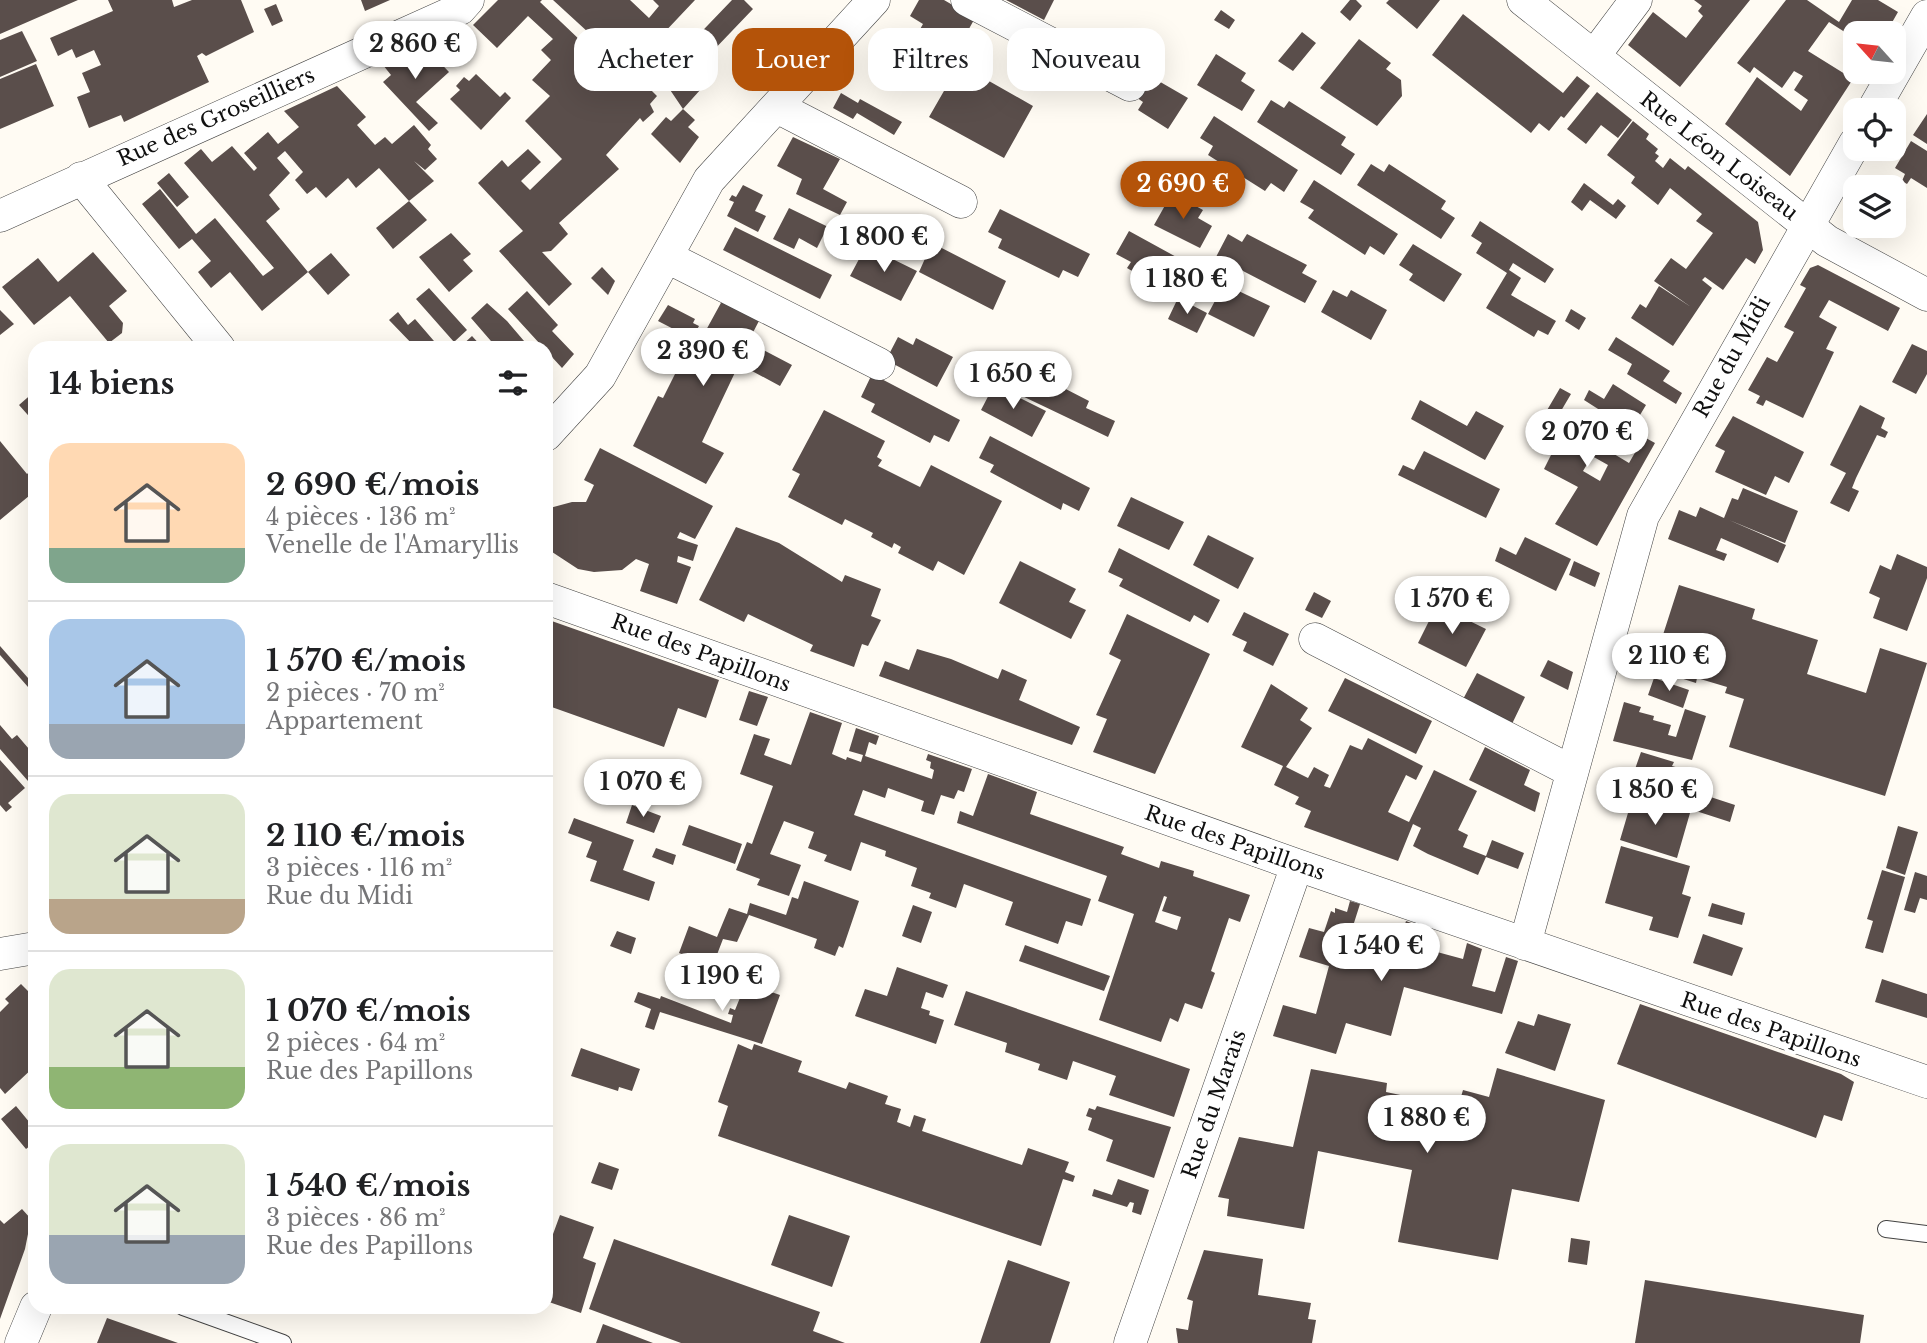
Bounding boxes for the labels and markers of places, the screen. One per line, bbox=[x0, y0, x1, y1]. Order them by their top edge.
pin: 2 860 € bbox=[350, 22, 480, 81]
pin: 2 690 € bbox=[1118, 162, 1248, 221]
pin: 1 800 € bbox=[819, 215, 949, 274]
pin: 1 180 € bbox=[1122, 256, 1252, 316]
pin: 2 390 € bbox=[638, 328, 768, 388]
pin: 1 650 € bbox=[948, 352, 1078, 411]
pin: 2 070 € bbox=[1522, 410, 1652, 469]
pin: 1 570 € bbox=[1387, 576, 1517, 636]
pin: 2 110 € bbox=[1604, 634, 1734, 693]
pin: 1 070 € bbox=[578, 760, 708, 819]
pin: 1 850 € bbox=[1590, 768, 1720, 827]
pin: 1 540 € bbox=[1316, 923, 1446, 983]
pin: 1 190 € bbox=[657, 954, 787, 1013]
pin: 1 880 € bbox=[1362, 1096, 1492, 1155]

